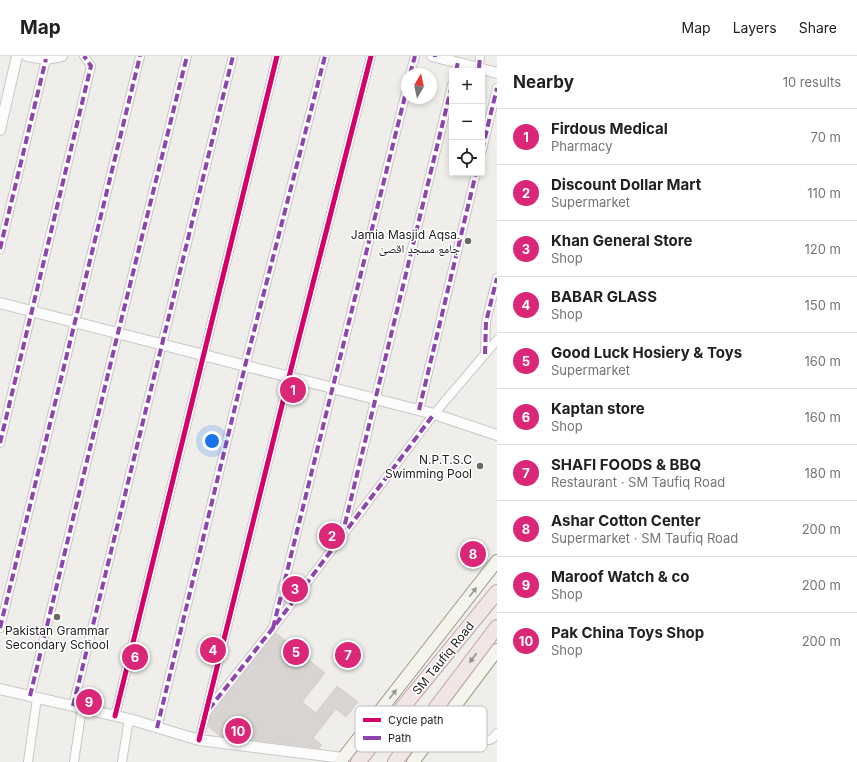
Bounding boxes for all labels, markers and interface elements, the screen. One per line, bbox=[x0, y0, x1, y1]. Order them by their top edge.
text: Map bbox=[20, 16, 61, 39]
text: Map bbox=[682, 19, 711, 36]
text: Layers bbox=[733, 19, 777, 36]
text: Share bbox=[799, 19, 837, 36]
north arrow bbox=[401, 68, 437, 104]
map controls bbox=[449, 68, 485, 176]
button: + bbox=[449, 68, 485, 104]
text: Nearby bbox=[513, 72, 574, 92]
text: 10 results bbox=[783, 74, 841, 90]
button: − bbox=[449, 104, 485, 140]
text: Firdous Medical bbox=[551, 119, 668, 138]
text: 1 bbox=[523, 129, 529, 145]
text: 70 m bbox=[811, 129, 841, 145]
text: Pharmacy bbox=[551, 138, 613, 154]
button: locate bbox=[449, 140, 485, 176]
text: Discount Dollar Mart bbox=[551, 175, 701, 194]
text: 2 bbox=[522, 185, 530, 201]
text: 110 m bbox=[807, 185, 841, 201]
text: Supermarket bbox=[551, 194, 630, 210]
place label: Jamia Masjid Aqsa۔ جامع مسجد اقصیٰ bbox=[351, 227, 460, 256]
text: Khan General Store bbox=[551, 231, 692, 250]
marker: Jamia Masjid Aqsa۔ جامع مسجد اقصیٰ bbox=[463, 236, 473, 246]
text: 3 bbox=[522, 241, 530, 257]
text: 120 m bbox=[805, 241, 841, 257]
text: Shop bbox=[551, 250, 583, 266]
text: BABAR GLASS bbox=[551, 287, 657, 306]
text: 4 bbox=[522, 297, 530, 313]
text: 150 m bbox=[805, 297, 841, 313]
text: Shop bbox=[551, 306, 583, 322]
text: Good Luck Hosiery & Toys bbox=[551, 343, 742, 362]
text: 5 bbox=[522, 353, 530, 369]
text: 160 m bbox=[804, 353, 841, 369]
text: Supermarket bbox=[551, 362, 630, 378]
pin: 1 bbox=[280, 375, 306, 405]
text: Kaptan store bbox=[551, 399, 645, 418]
text: 6 bbox=[522, 409, 530, 425]
text: 160 m bbox=[804, 409, 841, 425]
text: Shop bbox=[551, 418, 583, 434]
your location bbox=[202, 431, 222, 451]
place label: N.P.T.S.C Swimming Pool bbox=[385, 452, 472, 481]
text: SHAFI FOODS & BBQ bbox=[551, 455, 701, 474]
marker: N.P.T.S.C Swimming Pool bbox=[475, 461, 485, 471]
text: 7 bbox=[522, 465, 530, 481]
text: 180 m bbox=[804, 465, 841, 481]
text: Restaurant · SM Taufiq Road bbox=[551, 474, 725, 490]
text: Ashar Cotton Center bbox=[551, 511, 701, 530]
pin: 2 bbox=[319, 521, 345, 551]
text: 8 bbox=[522, 521, 530, 537]
text: 200 m bbox=[802, 521, 841, 537]
text: Supermarket · SM Taufiq Road bbox=[551, 530, 738, 546]
pin: 8 bbox=[460, 539, 486, 569]
text: Maroof Watch & co bbox=[551, 567, 689, 586]
pin: 3 bbox=[282, 574, 308, 604]
text: 9 bbox=[522, 577, 530, 593]
text: 200 m bbox=[802, 577, 841, 593]
text: Shop bbox=[551, 586, 583, 602]
one-way arrow bbox=[469, 587, 477, 598]
marker: Pakistan Grammar Secondary School bbox=[52, 612, 62, 622]
street label: SM Taufiq Road bbox=[409, 618, 477, 698]
place label: Pakistan Grammar Secondary School bbox=[5, 623, 109, 652]
text: Pak China Toys Shop bbox=[551, 623, 704, 642]
text: 10 bbox=[519, 633, 533, 649]
text: 200 m bbox=[802, 633, 841, 649]
pin: 4 bbox=[200, 635, 226, 665]
pin: 5 bbox=[283, 637, 309, 667]
pin: 7 bbox=[335, 640, 361, 670]
pin: 6 bbox=[122, 642, 148, 672]
text: Shop bbox=[551, 642, 583, 658]
one-way arrow bbox=[469, 653, 478, 664]
pin: 9 bbox=[76, 687, 102, 717]
one-way arrow bbox=[389, 689, 397, 700]
legend bbox=[355, 706, 487, 752]
text: Cycle path bbox=[388, 713, 444, 727]
pin: 10 bbox=[225, 716, 251, 746]
text: Path bbox=[388, 731, 411, 745]

